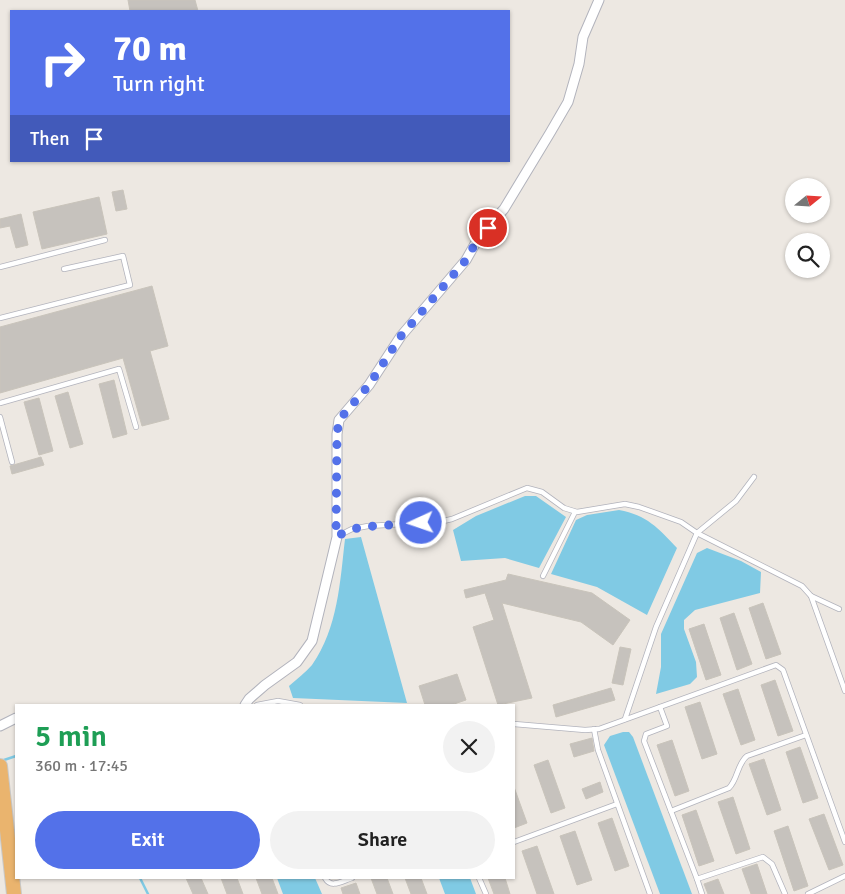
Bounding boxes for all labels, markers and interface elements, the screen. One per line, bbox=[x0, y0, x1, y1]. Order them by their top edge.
text: 70 m bbox=[113, 27, 187, 70]
icon: right bbox=[30, 30, 95, 95]
text: Turn right bbox=[113, 70, 205, 97]
icon: arrive bbox=[80, 125, 108, 153]
text: Then bbox=[30, 127, 70, 151]
north arrow bbox=[785, 178, 830, 222]
map controls bbox=[785, 178, 830, 278]
pin bbox=[467, 207, 509, 249]
icon: arrive bbox=[474, 214, 502, 242]
button: search bbox=[785, 233, 830, 278]
position arrow bbox=[394, 496, 446, 548]
text: 5 min bbox=[35, 718, 107, 755]
button: close bbox=[443, 721, 495, 773]
text: 360 m · 17:45 bbox=[35, 756, 128, 776]
button: Exit bbox=[35, 811, 260, 869]
button: Share bbox=[270, 811, 495, 869]

